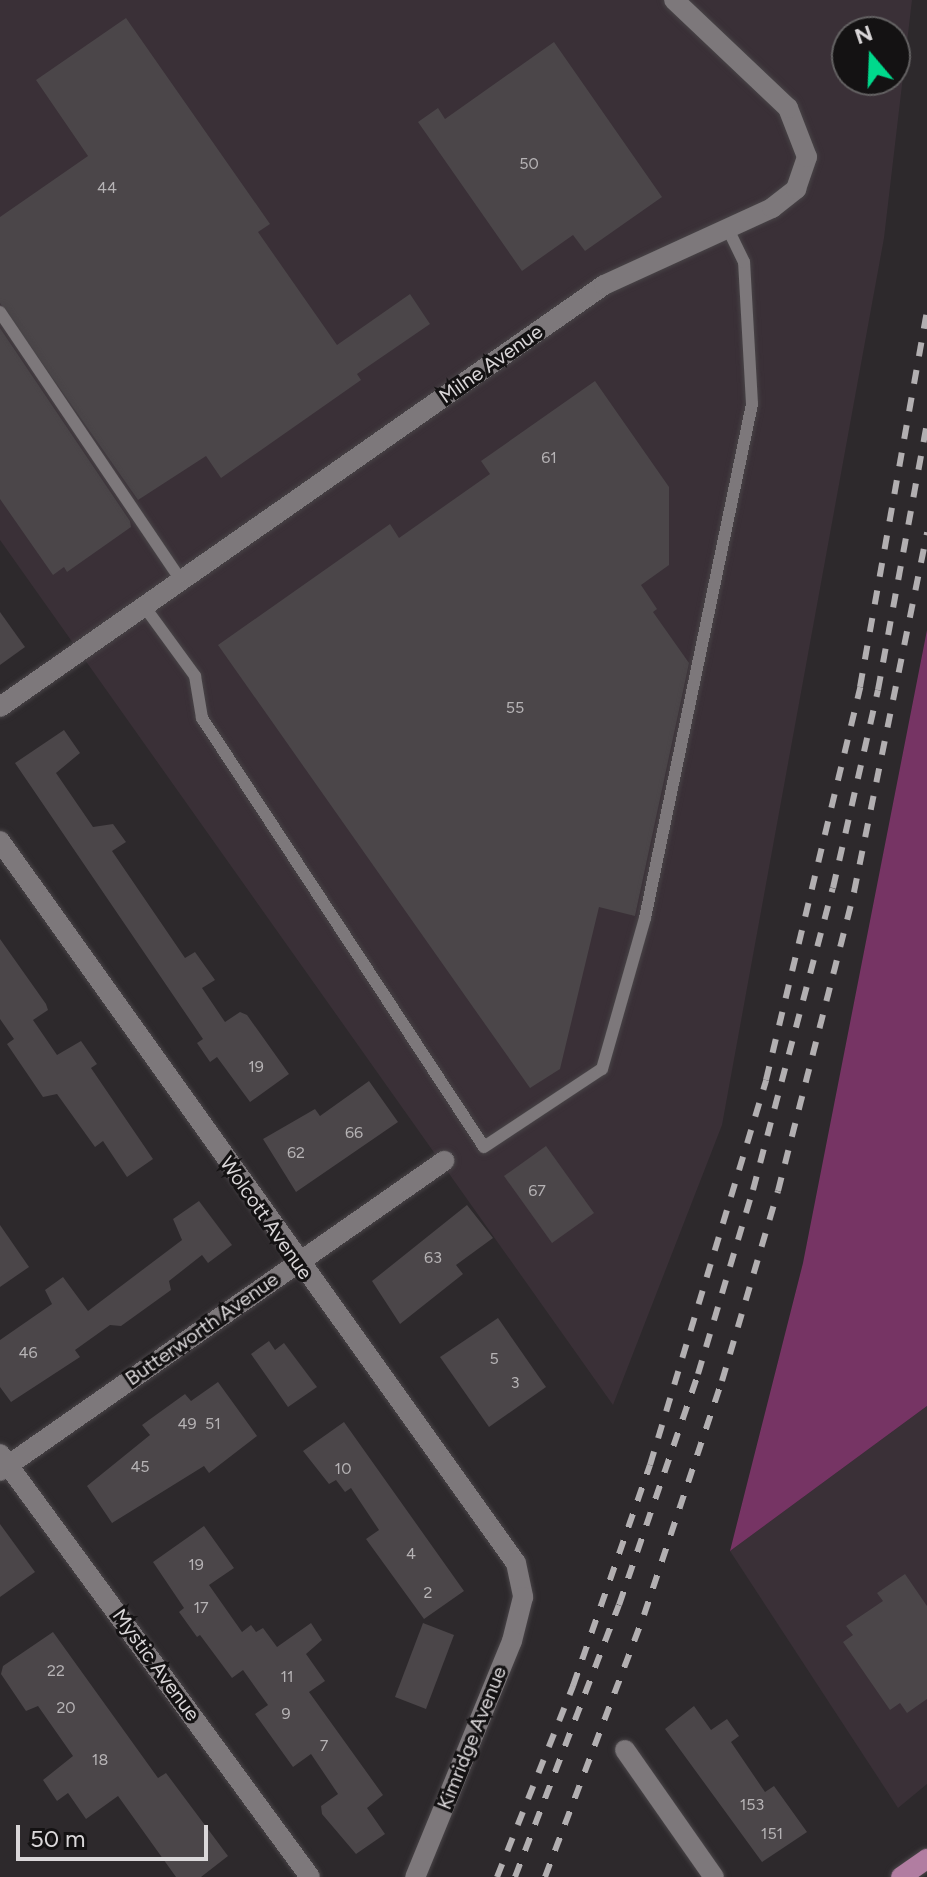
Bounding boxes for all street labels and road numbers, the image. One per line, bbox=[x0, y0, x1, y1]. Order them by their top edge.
street label: Milne Avenue bbox=[435, 320, 547, 408]
street label: Wolcott Avenue bbox=[215, 1152, 317, 1284]
street label: Butterworth Avenue bbox=[121, 1267, 283, 1391]
street label: Mystic Avenue bbox=[107, 1604, 205, 1726]
street label: Kimridge Avenue bbox=[432, 1663, 512, 1813]

